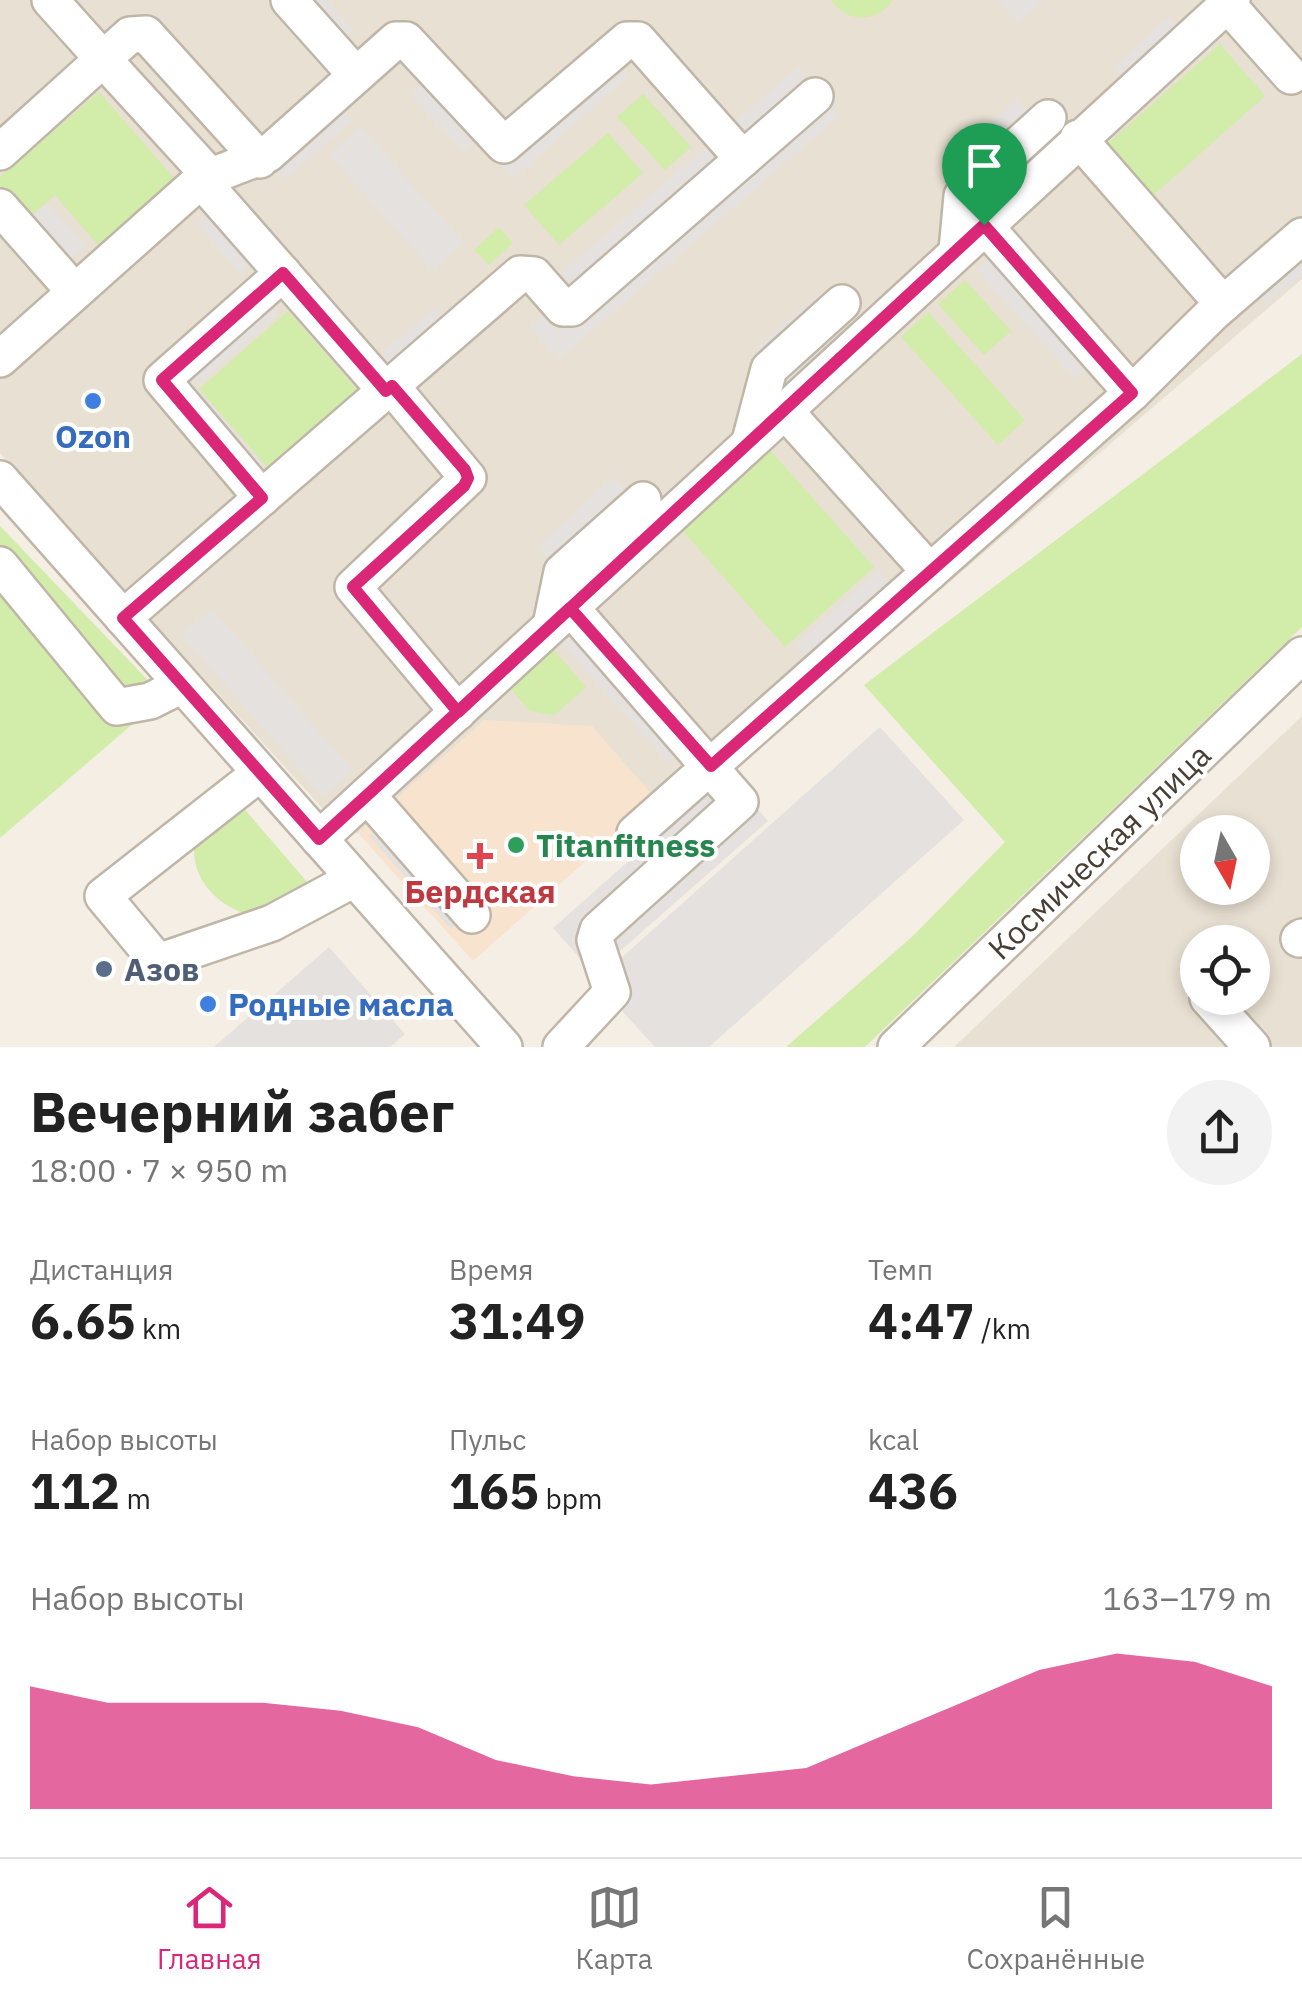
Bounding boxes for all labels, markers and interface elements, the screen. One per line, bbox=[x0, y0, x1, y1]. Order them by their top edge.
pin bbox=[942, 123, 1027, 226]
icon: arrive bbox=[957, 138, 1012, 193]
marker: Ozon bbox=[82, 390, 104, 412]
place label: Ozon bbox=[55, 415, 131, 457]
street label: Космическая улица bbox=[979, 734, 1219, 968]
north arrow bbox=[1180, 815, 1270, 905]
map controls bbox=[1180, 815, 1270, 1015]
place label: Titanfitness bbox=[536, 824, 715, 866]
marker: Titanfitness bbox=[505, 834, 527, 856]
marker: Бердская bbox=[469, 845, 491, 867]
place label: Бердская bbox=[404, 870, 556, 912]
button: locate bbox=[1180, 925, 1270, 1015]
place label: Азов bbox=[124, 948, 199, 990]
marker: Азов bbox=[93, 958, 115, 980]
place label: Родные масла bbox=[228, 983, 454, 1025]
marker: Родные масла bbox=[197, 993, 219, 1015]
text: Вечерний забег bbox=[30, 1076, 454, 1147]
button: share bbox=[1167, 1080, 1272, 1185]
text: 18:00 · 7 × 950 m bbox=[30, 1149, 288, 1191]
text: Дистанция bbox=[30, 1251, 174, 1288]
text: Время bbox=[449, 1251, 533, 1288]
text: Темп bbox=[868, 1251, 933, 1288]
text: 6.65 bbox=[30, 1288, 136, 1353]
text: 31:49 bbox=[449, 1288, 586, 1353]
text: 4:47 bbox=[868, 1288, 975, 1353]
text: km bbox=[136, 1310, 181, 1347]
text: /km bbox=[975, 1310, 1031, 1347]
text: Набор высоты bbox=[30, 1421, 218, 1458]
text: Пульс bbox=[449, 1421, 526, 1458]
text: kcal bbox=[868, 1421, 919, 1458]
text: 112 bbox=[30, 1458, 120, 1523]
text: 165 bbox=[449, 1458, 539, 1523]
text: 436 bbox=[868, 1458, 958, 1523]
text: m bbox=[120, 1480, 151, 1517]
text: bpm bbox=[539, 1480, 603, 1517]
text: Набор высоты bbox=[30, 1577, 245, 1619]
text: 163–179 m bbox=[1102, 1577, 1272, 1619]
tab: Главная bbox=[157, 1880, 262, 1977]
tab: Карта bbox=[576, 1880, 653, 1977]
tab: Сохранённые bbox=[967, 1880, 1145, 1977]

